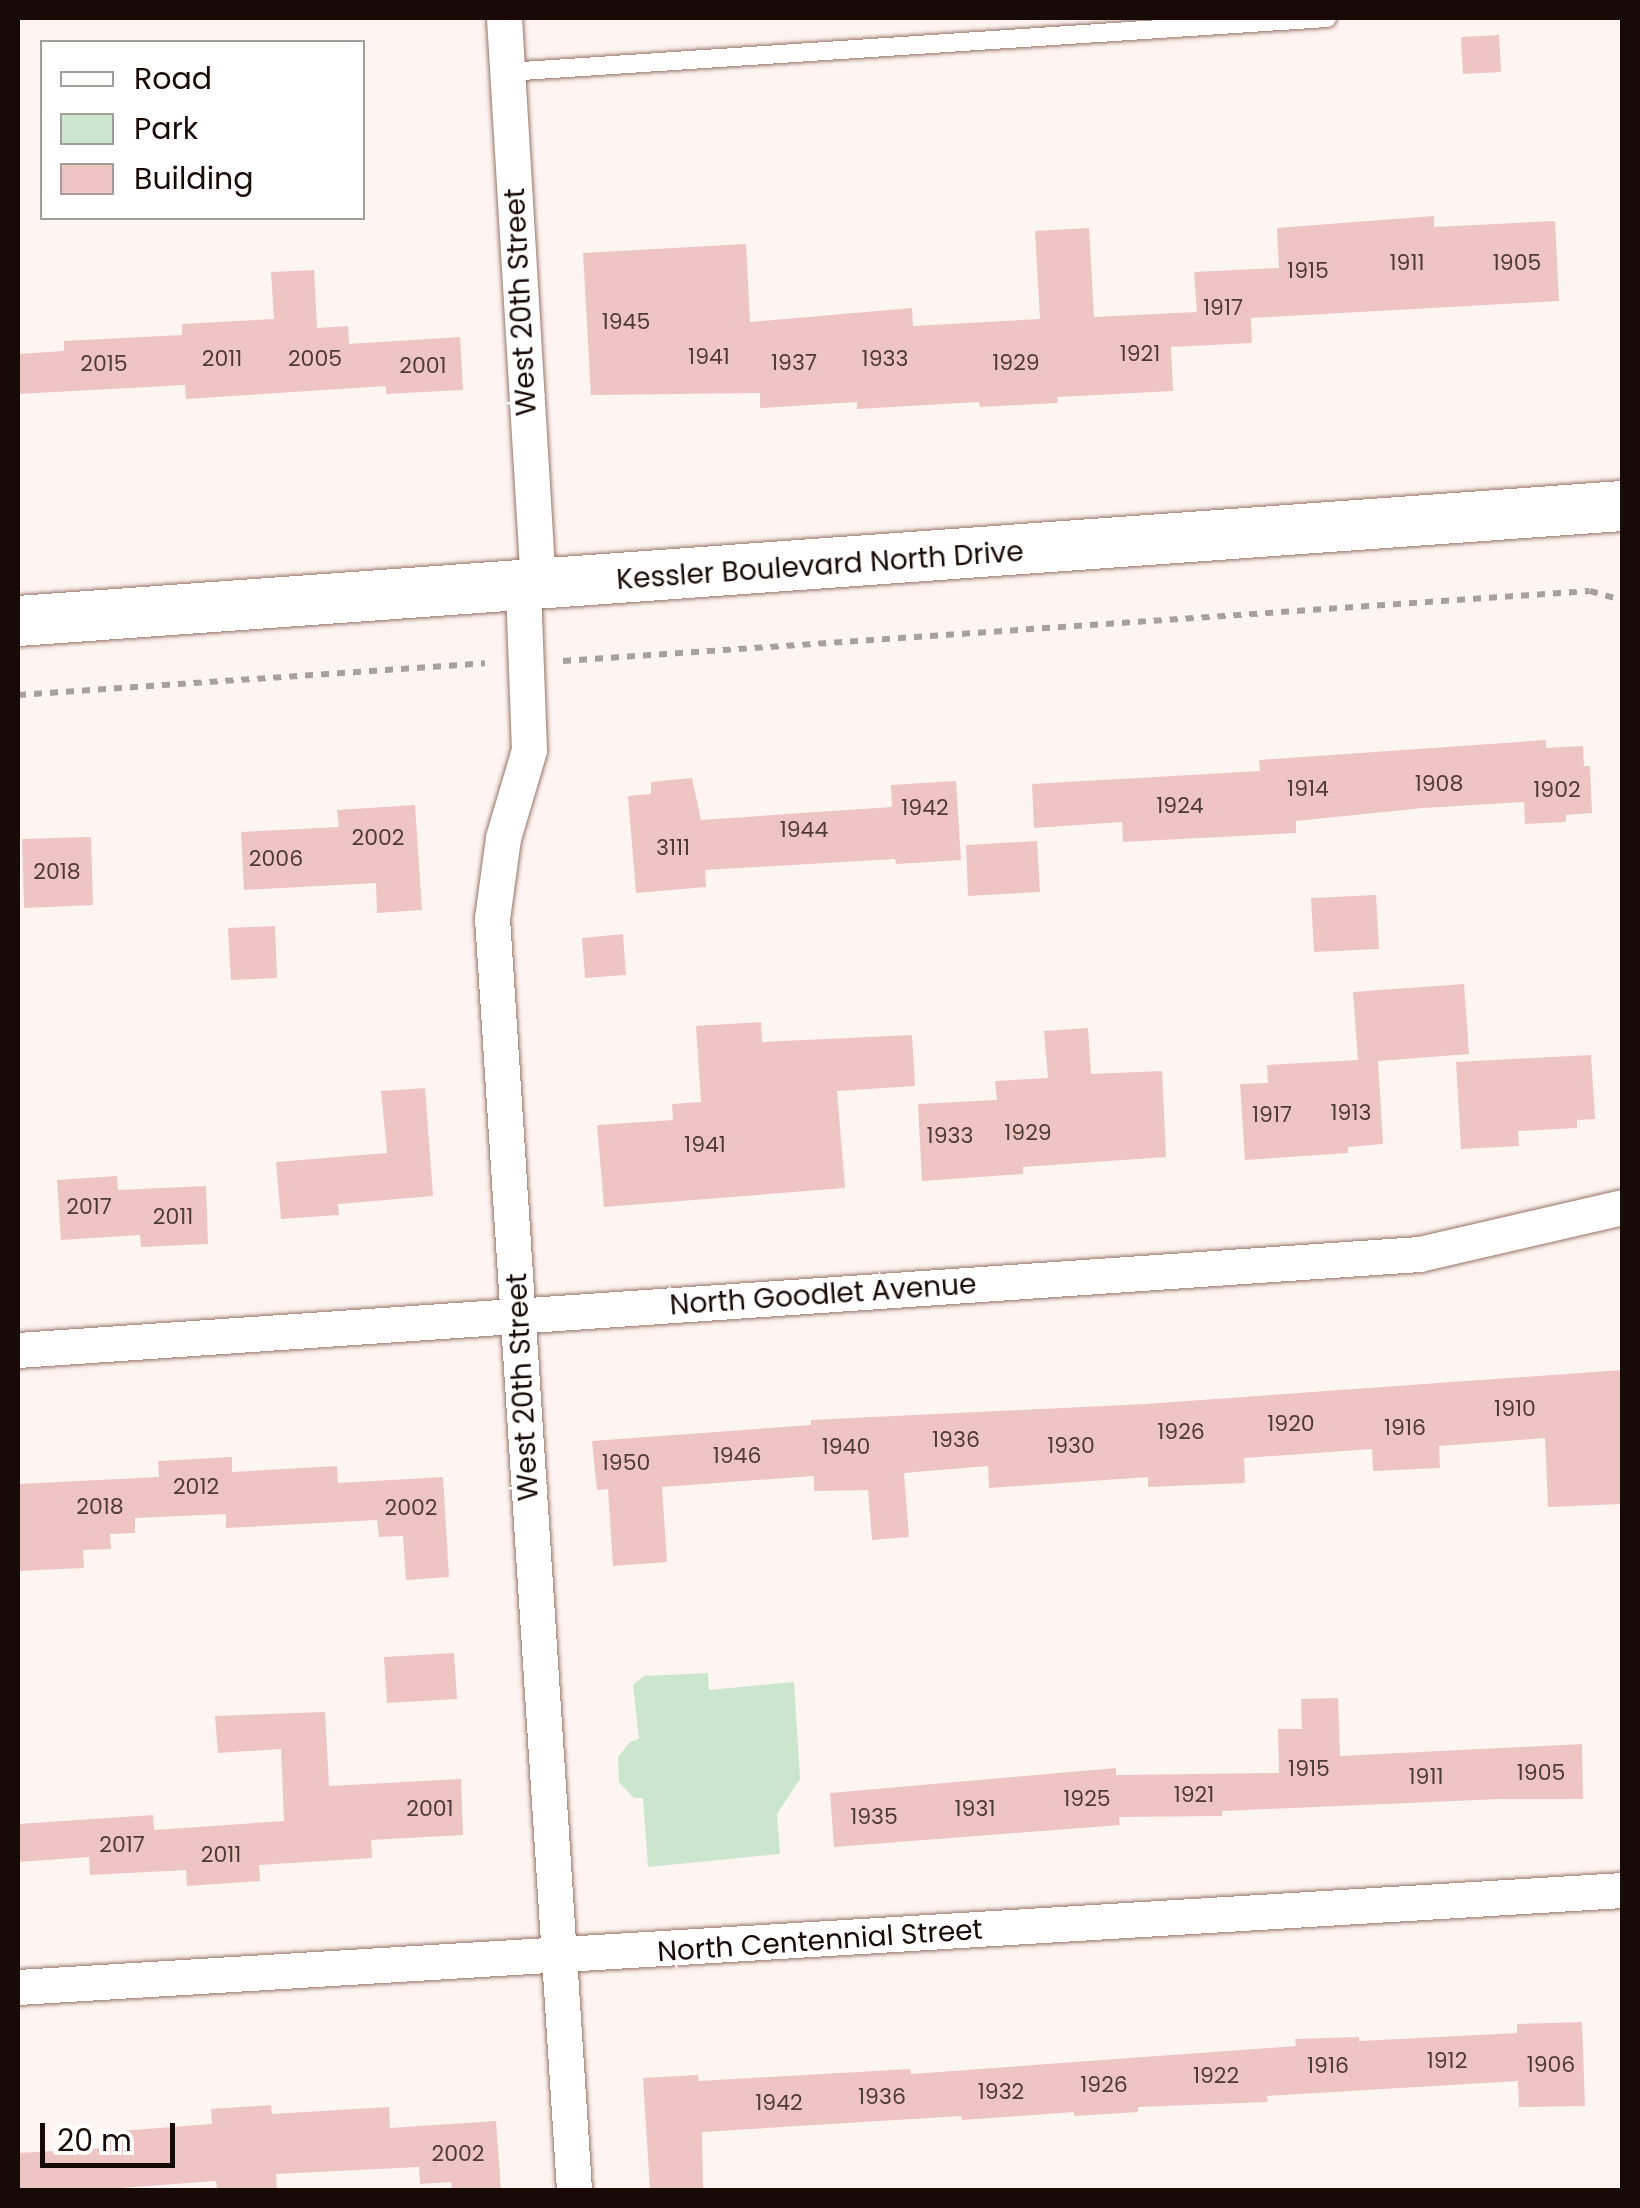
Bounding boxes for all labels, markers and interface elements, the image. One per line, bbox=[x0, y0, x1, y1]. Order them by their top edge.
legend bbox=[40, 40, 365, 220]
text: Road bbox=[134, 57, 212, 100]
text: Park bbox=[134, 107, 198, 150]
text: Building bbox=[134, 157, 254, 200]
street label: West 20th Street bbox=[498, 187, 544, 417]
house number: 1911 bbox=[1390, 250, 1424, 276]
house number: 1905 bbox=[1493, 250, 1541, 276]
house number: 1915 bbox=[1287, 258, 1329, 284]
house number: 1917 bbox=[1203, 295, 1243, 321]
house number: 1945 bbox=[602, 309, 650, 335]
house number: 1921 bbox=[1120, 341, 1160, 367]
house number: 1941 bbox=[688, 344, 730, 370]
house number: 2011 bbox=[202, 346, 242, 372]
house number: 2005 bbox=[288, 346, 342, 372]
house number: 1933 bbox=[862, 346, 908, 372]
house number: 1937 bbox=[771, 350, 817, 376]
house number: 1929 bbox=[992, 350, 1040, 376]
house number: 2015 bbox=[80, 351, 128, 377]
house number: 2001 bbox=[399, 353, 447, 379]
street label: Kessler Boulevard North Drive bbox=[615, 535, 1025, 597]
house number: 1908 bbox=[1415, 771, 1463, 797]
house number: 1914 bbox=[1287, 776, 1329, 802]
house number: 1902 bbox=[1533, 777, 1581, 803]
house number: 1924 bbox=[1156, 793, 1204, 819]
house number: 1942 bbox=[901, 795, 949, 821]
house number: 1944 bbox=[780, 817, 828, 843]
house number: 2002 bbox=[352, 825, 404, 851]
house number: 3111 bbox=[656, 835, 690, 861]
house number: 2006 bbox=[249, 846, 303, 872]
house number: 2018 bbox=[33, 859, 81, 885]
house number: 1913 bbox=[1331, 1100, 1371, 1126]
house number: 1917 bbox=[1252, 1102, 1292, 1128]
house number: 1929 bbox=[1004, 1120, 1052, 1146]
house number: 1933 bbox=[927, 1123, 973, 1149]
house number: 1941 bbox=[684, 1132, 726, 1158]
house number: 2017 bbox=[66, 1194, 112, 1220]
house number: 2011 bbox=[153, 1204, 193, 1230]
street label: North Goodlet Avenue bbox=[669, 1268, 977, 1322]
street label: West 20th Street bbox=[500, 1272, 546, 1502]
house number: 1910 bbox=[1494, 1396, 1536, 1422]
house number: 1920 bbox=[1267, 1411, 1315, 1437]
house number: 1916 bbox=[1384, 1415, 1426, 1441]
house number: 1926 bbox=[1157, 1419, 1205, 1445]
house number: 1936 bbox=[932, 1427, 980, 1453]
house number: 1930 bbox=[1047, 1433, 1095, 1459]
house number: 1940 bbox=[822, 1434, 870, 1460]
house number: 1946 bbox=[713, 1443, 761, 1469]
house number: 1950 bbox=[602, 1450, 650, 1476]
house number: 2012 bbox=[173, 1474, 219, 1500]
house number: 2018 bbox=[76, 1494, 124, 1520]
house number: 2002 bbox=[385, 1495, 437, 1521]
house number: 1915 bbox=[1288, 1756, 1330, 1782]
house number: 1905 bbox=[1517, 1760, 1565, 1786]
house number: 1911 bbox=[1409, 1764, 1443, 1790]
house number: 1921 bbox=[1174, 1782, 1214, 1808]
house number: 1925 bbox=[1063, 1786, 1111, 1812]
house number: 2001 bbox=[406, 1796, 454, 1822]
house number: 1931 bbox=[955, 1796, 995, 1822]
house number: 1935 bbox=[850, 1804, 898, 1830]
house number: 2017 bbox=[99, 1832, 145, 1858]
house number: 2011 bbox=[201, 1842, 241, 1868]
street label: North Centennial Street bbox=[656, 1913, 984, 1969]
house number: 1912 bbox=[1427, 2048, 1467, 2074]
house number: 1906 bbox=[1527, 2052, 1575, 2078]
house number: 1916 bbox=[1307, 2053, 1349, 2079]
house number: 1922 bbox=[1193, 2063, 1239, 2089]
house number: 1926 bbox=[1080, 2072, 1128, 2098]
house number: 1932 bbox=[978, 2079, 1024, 2105]
house number: 1936 bbox=[858, 2084, 906, 2110]
house number: 1942 bbox=[755, 2090, 803, 2116]
scale bar bbox=[45, 2103, 180, 2165]
text: 20 m bbox=[57, 2119, 132, 2162]
house number: 2002 bbox=[432, 2141, 484, 2167]

